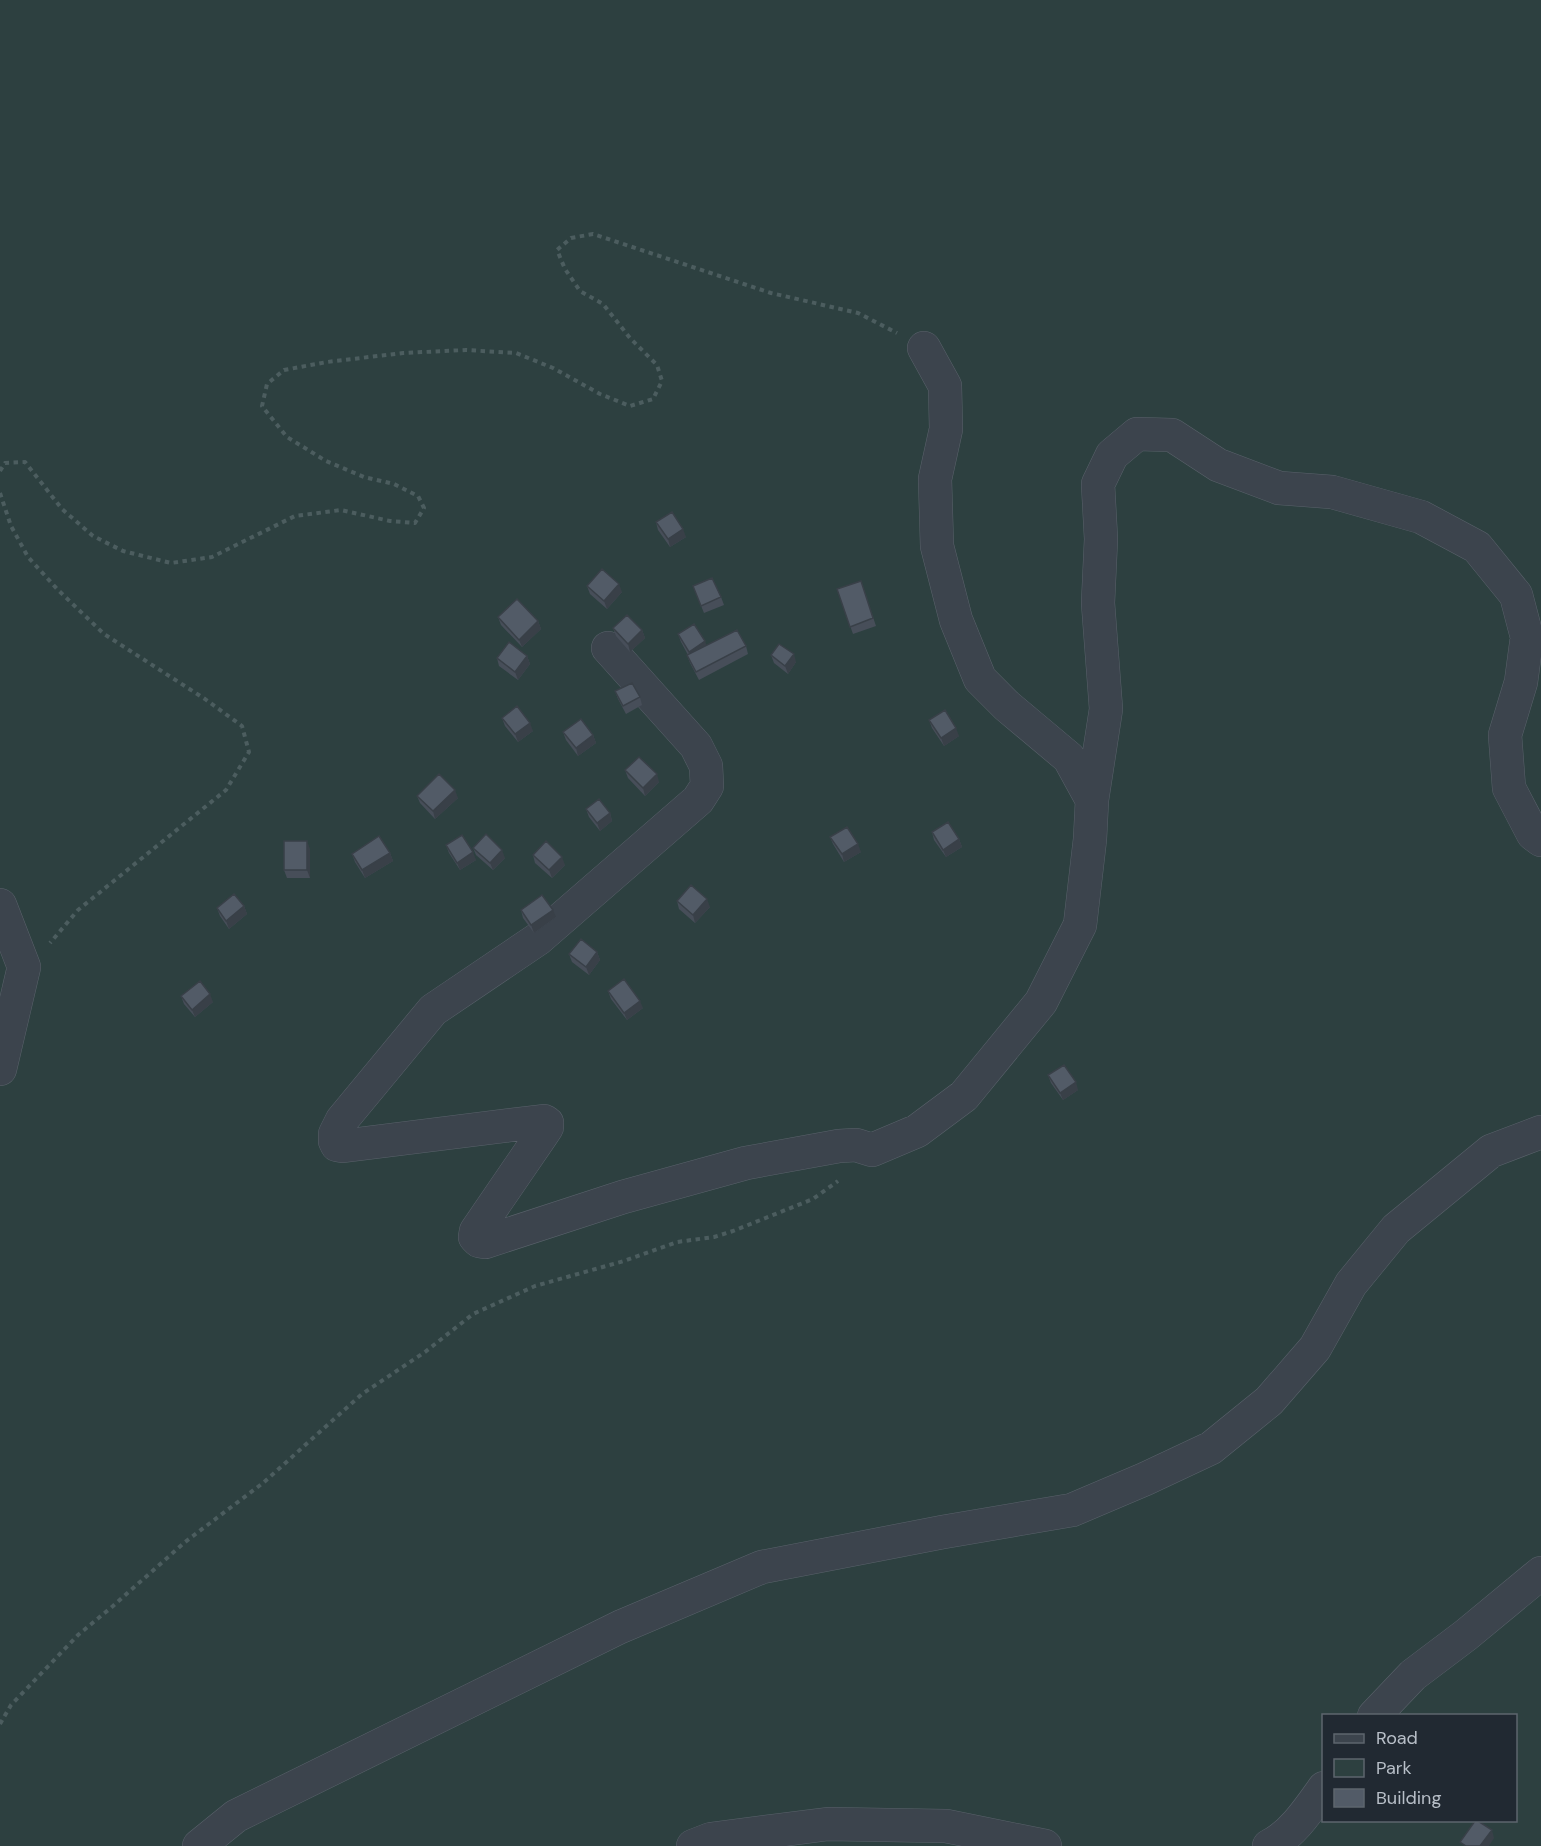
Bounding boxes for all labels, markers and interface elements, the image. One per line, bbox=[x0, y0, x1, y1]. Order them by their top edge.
legend bbox=[1322, 1714, 1517, 1822]
text: Road bbox=[1376, 1726, 1418, 1750]
text: Park bbox=[1376, 1756, 1412, 1780]
text: Building bbox=[1376, 1786, 1441, 1810]

